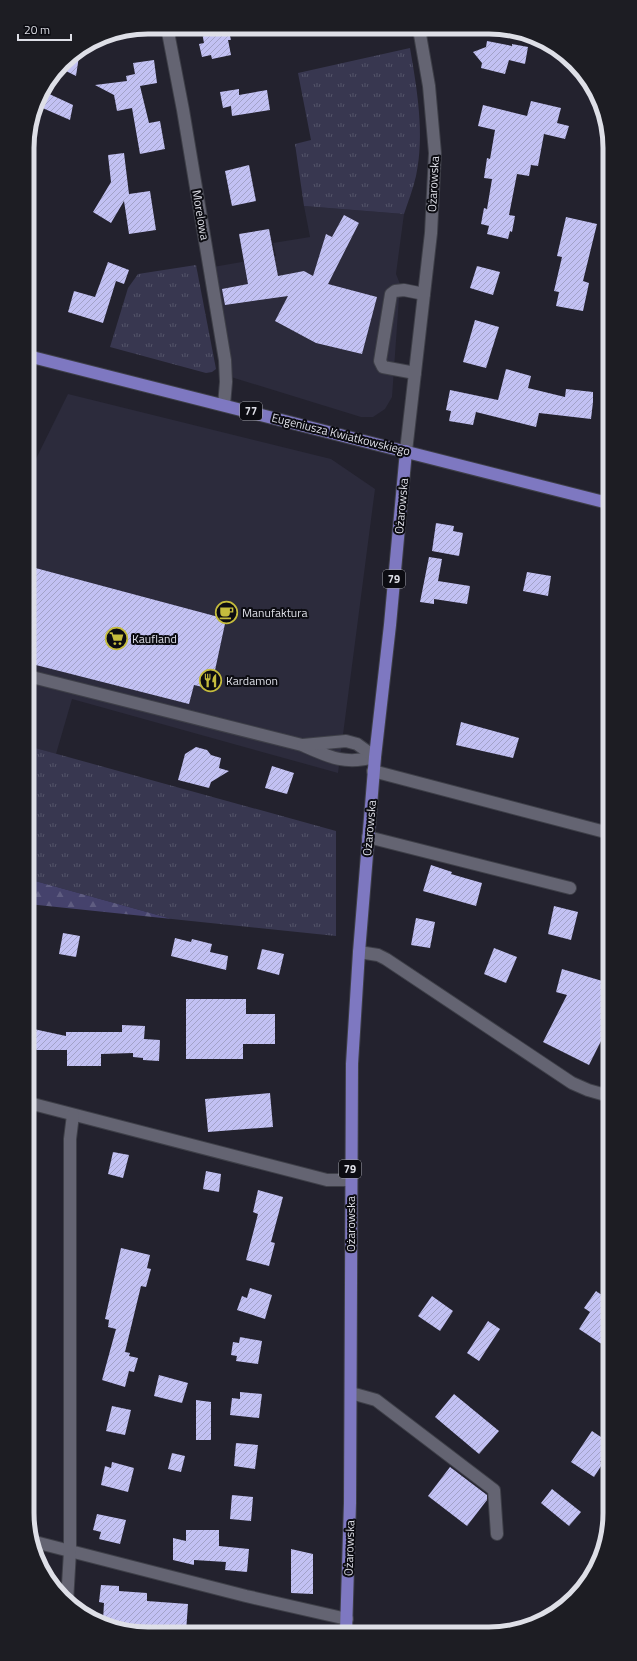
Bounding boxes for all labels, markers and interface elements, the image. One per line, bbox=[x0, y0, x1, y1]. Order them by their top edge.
scale bar bbox=[18, 16, 71, 42]
text: 20 m bbox=[24, 20, 50, 39]
street label: Ożarowska bbox=[422, 155, 444, 213]
street label: Morelowa bbox=[187, 188, 215, 242]
road number: 77 bbox=[240, 402, 262, 420]
street label: Eugeniusza Kwiatkowskiego bbox=[270, 408, 412, 460]
street label: Ożarowska bbox=[389, 477, 413, 535]
road number: 79 bbox=[383, 570, 405, 588]
cafe icon: Manufaktura bbox=[213, 599, 239, 625]
place label: Manufaktura bbox=[242, 603, 307, 622]
supermarket icon: Kaufland bbox=[104, 625, 130, 651]
place label: Kaufland bbox=[132, 629, 177, 648]
restaurant icon: Kardamon bbox=[197, 667, 223, 693]
place label: Kardamon bbox=[226, 671, 278, 690]
street label: Ożarowska bbox=[357, 799, 381, 857]
road number: 79 bbox=[339, 1160, 361, 1178]
street label: Ożarowska bbox=[341, 1196, 360, 1252]
street label: Ożarowska bbox=[339, 1520, 359, 1576]

